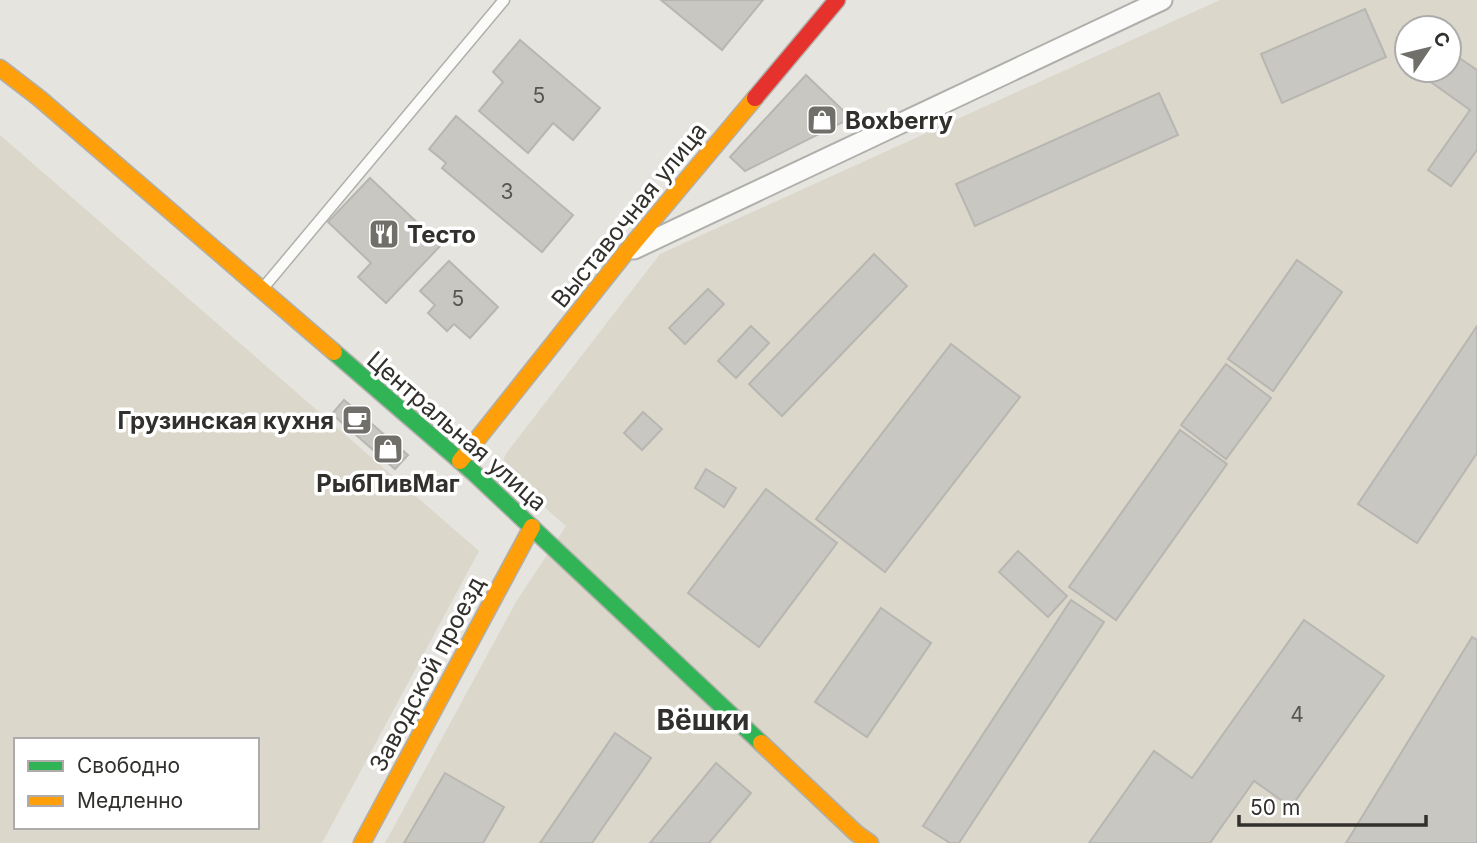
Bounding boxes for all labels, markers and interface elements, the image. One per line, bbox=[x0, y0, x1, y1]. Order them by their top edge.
north arrow bbox=[1393, 14, 1463, 84]
text: С bbox=[1428, 27, 1455, 52]
house number: 5 bbox=[533, 83, 545, 108]
shop icon: Boxberry bbox=[805, 103, 839, 137]
place label: Boxberry bbox=[845, 106, 954, 135]
street label: Выставочная улица bbox=[545, 117, 713, 313]
house number: 3 bbox=[501, 179, 513, 204]
restaurant icon: Тесто bbox=[367, 217, 401, 251]
place label: Тесто bbox=[407, 220, 476, 249]
house number: 5 bbox=[452, 286, 464, 311]
street label: Центральная улица bbox=[361, 345, 553, 517]
cafe icon: Грузинская кухня bbox=[340, 403, 374, 437]
place label: Грузинская кухня bbox=[117, 406, 334, 435]
shop icon: РыбПивМаг bbox=[371, 432, 405, 466]
place label: РыбПивМаг bbox=[316, 469, 460, 498]
street label: Заводской проезд bbox=[363, 571, 491, 777]
house number: 4 bbox=[1290, 702, 1304, 727]
district label: Вёшки bbox=[656, 703, 750, 737]
legend bbox=[14, 738, 259, 829]
text: Свободно bbox=[77, 753, 180, 778]
scale bar bbox=[1239, 784, 1426, 828]
text: Медленно bbox=[77, 788, 183, 813]
text: 50 m bbox=[1250, 795, 1300, 820]

